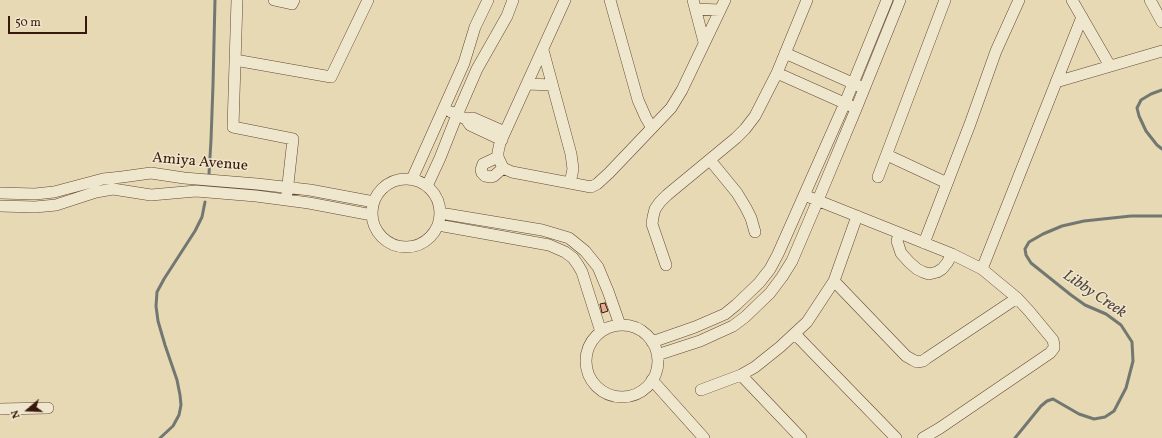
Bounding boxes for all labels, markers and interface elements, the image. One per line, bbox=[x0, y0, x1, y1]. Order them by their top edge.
scale bar bbox=[10, 8, 89, 34]
text: 50 m bbox=[15, 15, 41, 31]
street label: Amiya Avenue bbox=[151, 150, 249, 176]
water label: Libby Creek bbox=[1059, 267, 1129, 323]
north arrow bbox=[8, 390, 48, 430]
text: N bbox=[8, 408, 25, 420]

